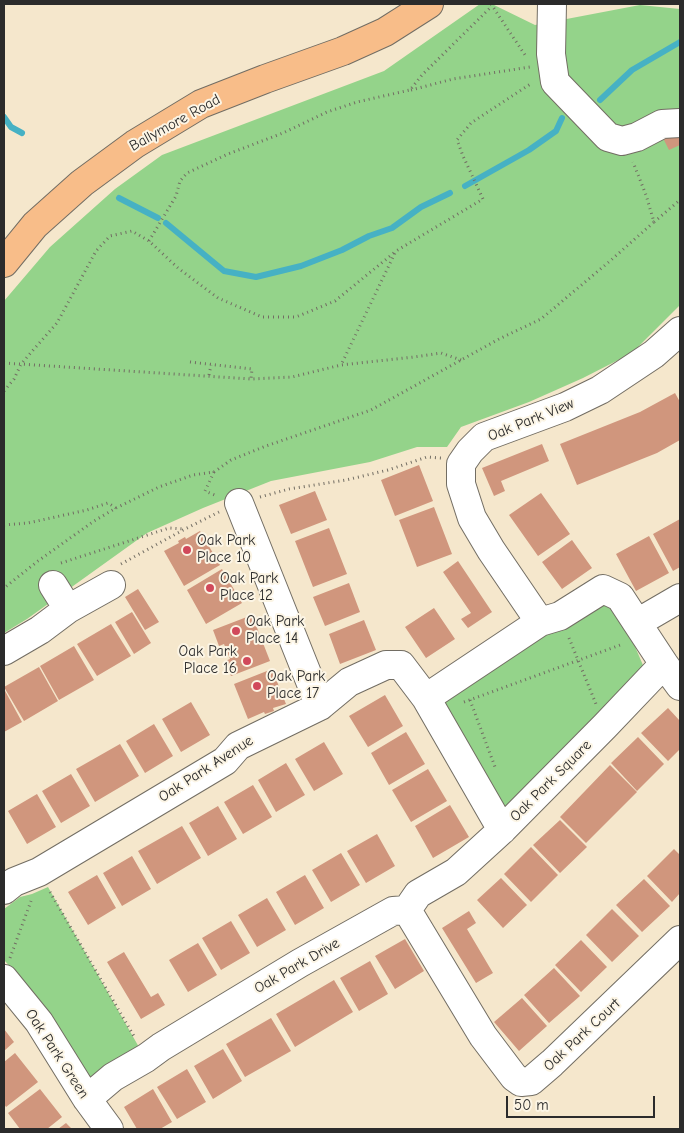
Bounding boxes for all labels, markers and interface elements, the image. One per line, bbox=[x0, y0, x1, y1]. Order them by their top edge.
street label: Ballymore Road bbox=[126, 91, 224, 155]
street label: Oak Park View bbox=[485, 395, 577, 445]
place label: Oak Park Place 10 bbox=[197, 532, 255, 567]
marker: Oak Park Place 10 bbox=[181, 544, 193, 556]
place label: Oak Park Place 12 bbox=[220, 570, 278, 605]
marker: Oak Park Place 12 bbox=[204, 582, 216, 594]
place label: Oak Park Place 14 bbox=[246, 613, 304, 648]
marker: Oak Park Place 14 bbox=[230, 625, 242, 637]
place label: Oak Park Place 16 bbox=[179, 643, 237, 678]
marker: Oak Park Place 16 bbox=[241, 655, 253, 667]
place label: Oak Park Place 17 bbox=[267, 668, 325, 703]
marker: Oak Park Place 17 bbox=[251, 680, 263, 692]
street label: Oak Park Avenue bbox=[155, 732, 257, 806]
street label: Oak Park Square bbox=[506, 736, 596, 826]
street label: Oak Park Drive bbox=[251, 934, 343, 998]
street label: Oak Park Court bbox=[540, 995, 624, 1075]
street label: Oak Park Green bbox=[21, 1006, 93, 1102]
scale bar bbox=[509, 1086, 658, 1118]
text: 50 m bbox=[514, 1096, 549, 1114]

